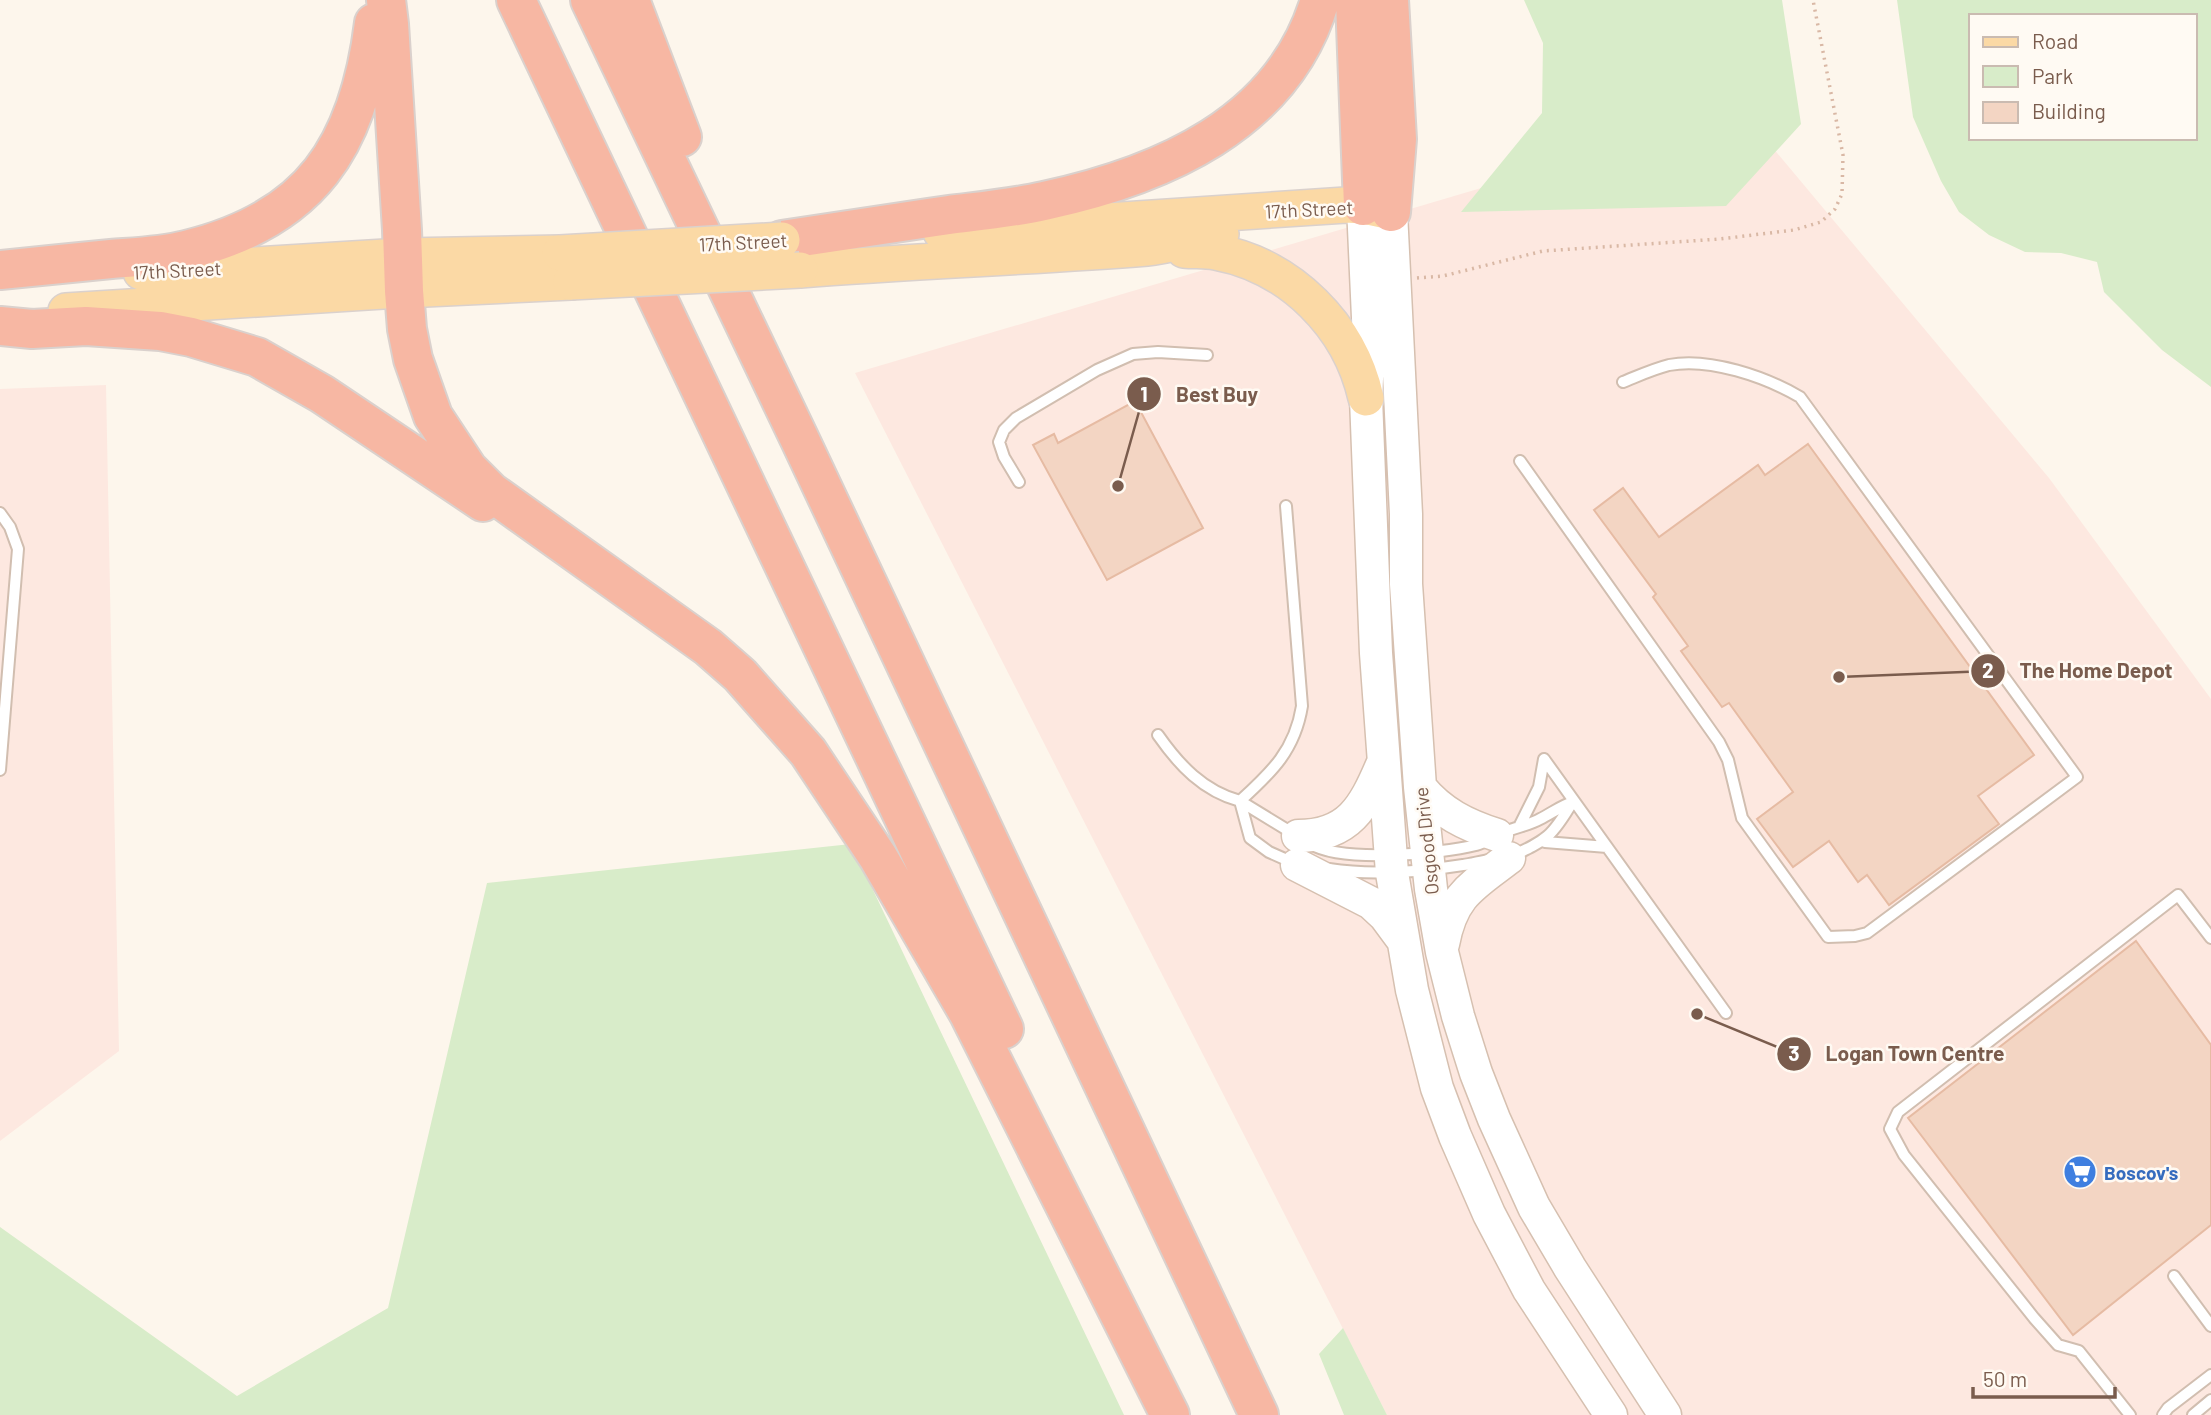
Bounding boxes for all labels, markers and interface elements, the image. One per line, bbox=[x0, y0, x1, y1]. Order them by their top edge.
legend bbox=[1969, 14, 2197, 140]
text: Road bbox=[2032, 28, 2078, 53]
text: Park bbox=[2032, 63, 2073, 88]
text: Building bbox=[2032, 98, 2106, 123]
street label: 17th Street bbox=[1264, 195, 1354, 223]
street label: 17th Street bbox=[698, 228, 788, 256]
street label: 17th Street bbox=[132, 256, 222, 284]
callout: Best Buy bbox=[1127, 373, 1271, 415]
text: 1 bbox=[1140, 381, 1148, 406]
text: Best Buy bbox=[1176, 381, 1258, 406]
callout: The Home Depot bbox=[1971, 650, 2187, 692]
text: 2 bbox=[1982, 657, 1994, 682]
text: The Home Depot bbox=[2019, 657, 2173, 682]
street label: Osgood Drive bbox=[1409, 786, 1443, 896]
callout: Logan Town Centre bbox=[1776, 1033, 2018, 1075]
text: 3 bbox=[1788, 1040, 1800, 1065]
text: Logan Town Centre bbox=[1826, 1040, 2004, 1065]
supermarket icon: Boscov's bbox=[2061, 1153, 2099, 1191]
place label: Boscov's bbox=[2104, 1161, 2178, 1184]
scale bar bbox=[1973, 1356, 2115, 1400]
text: 50 m bbox=[1983, 1366, 2027, 1391]

